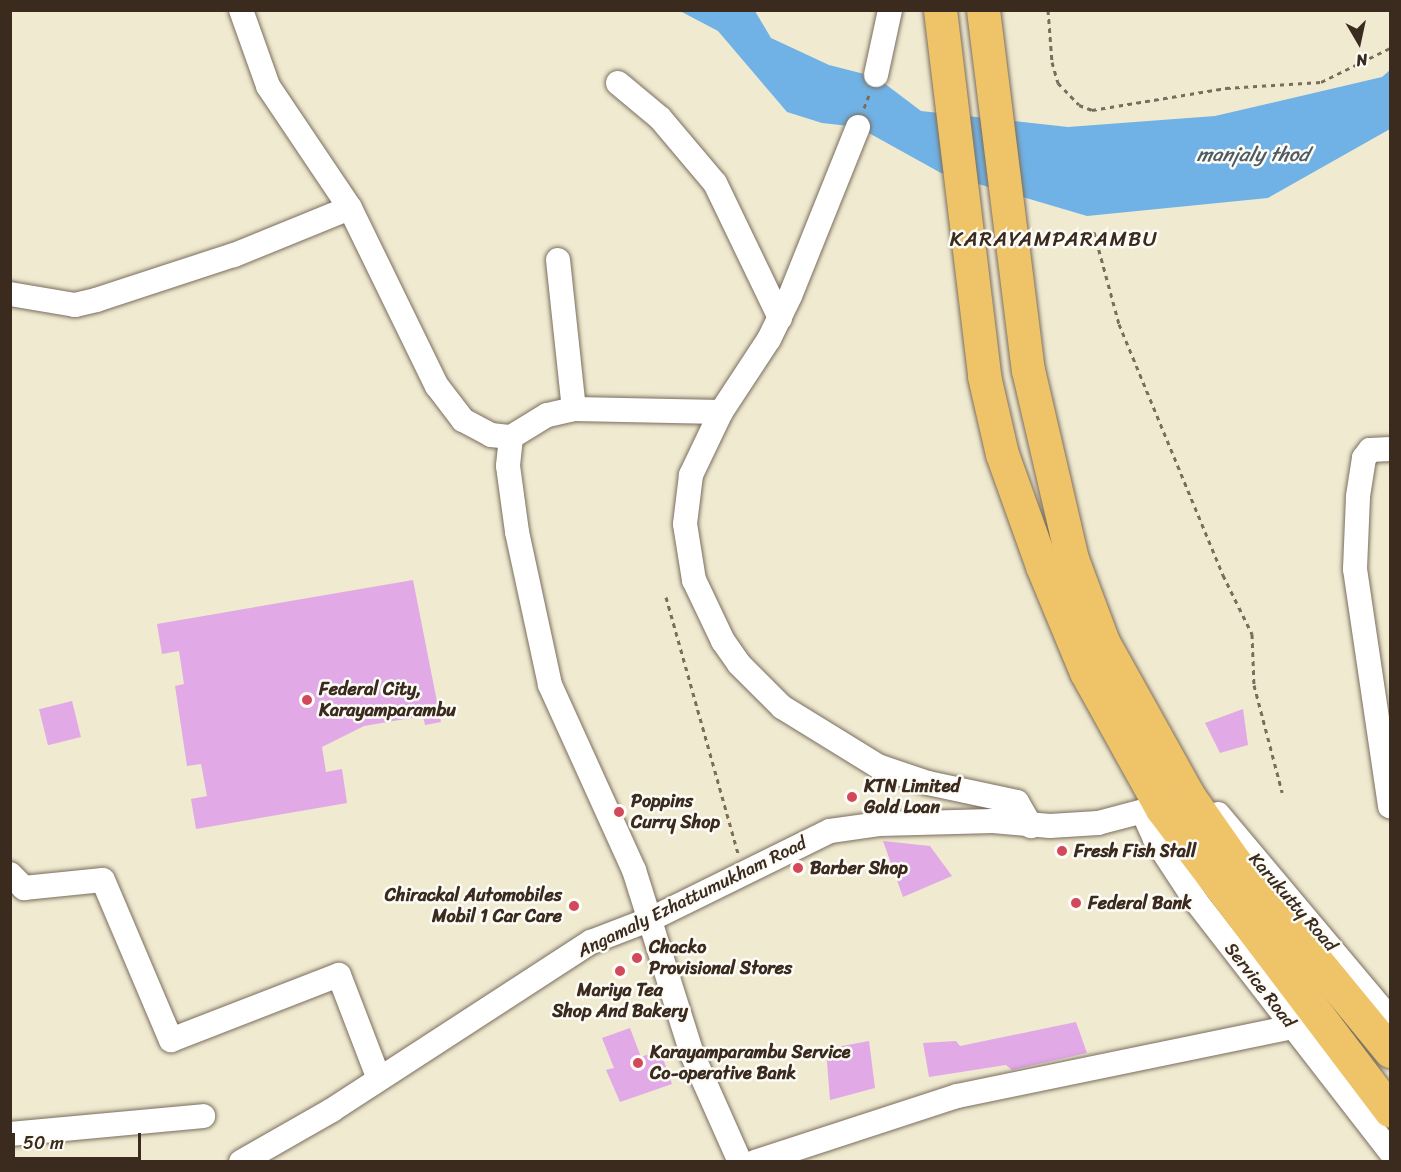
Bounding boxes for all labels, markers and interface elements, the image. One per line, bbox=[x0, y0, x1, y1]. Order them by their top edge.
north arrow bbox=[1329, 12, 1389, 72]
text: N bbox=[1354, 45, 1370, 75]
water label: manjaly thod bbox=[1196, 142, 1310, 166]
district label: KARAYAMPARAMBU bbox=[950, 226, 1158, 252]
place label: Federal City, Karayamparambu bbox=[319, 679, 456, 722]
marker: Federal City, Karayamparambu bbox=[300, 693, 314, 707]
place label: KTN Limited Gold Loan bbox=[864, 776, 960, 818]
marker: KTN Limited Gold Loan bbox=[845, 790, 859, 804]
place label: Poppins Curry Shop bbox=[631, 791, 720, 834]
marker: Poppins Curry Shop bbox=[612, 805, 626, 819]
street label: Angamaly Ezhattumukham Road bbox=[574, 832, 810, 962]
place label: Fresh Fish Stall bbox=[1074, 840, 1198, 862]
marker: Fresh Fish Stall bbox=[1055, 844, 1069, 858]
street label: Karukutty Road bbox=[1244, 848, 1342, 956]
place label: Barber Shop bbox=[810, 857, 908, 879]
marker: Barber Shop bbox=[791, 861, 805, 875]
place label: Chirackal Automobiles Mobil 1 Car Care bbox=[384, 885, 562, 928]
place label: Federal Bank bbox=[1088, 892, 1192, 914]
marker: Federal Bank bbox=[1069, 896, 1083, 910]
marker: Chirackal Automobiles Mobil 1 Car Care bbox=[567, 899, 581, 913]
place label: Chacko Provisional Stores bbox=[649, 937, 792, 980]
street label: Service Road bbox=[1220, 938, 1300, 1032]
marker: Chacko Provisional Stores bbox=[630, 951, 644, 965]
marker: Mariya Tea Shop And Bakery bbox=[613, 964, 627, 978]
place label: Mariya Tea Shop And Bakery bbox=[552, 980, 688, 1022]
place label: Karayamparambu Service Co-operative Bank bbox=[650, 1042, 851, 1084]
marker: Karayamparambu Service Co-operative Bank bbox=[631, 1056, 645, 1070]
scale bar bbox=[15, 1121, 144, 1159]
text: 50 m bbox=[23, 1127, 64, 1159]

